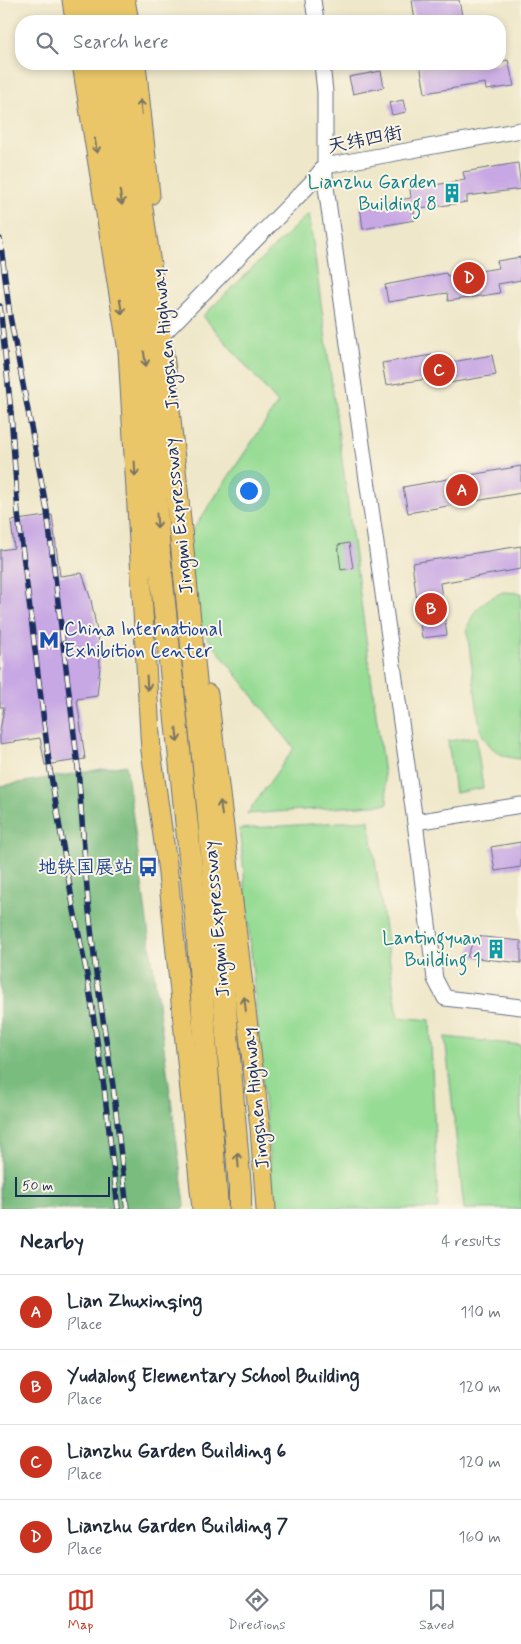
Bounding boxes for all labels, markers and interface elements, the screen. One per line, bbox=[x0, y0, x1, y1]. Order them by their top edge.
search box bbox=[15, 15, 506, 70]
icon: search bbox=[33, 29, 61, 57]
text: Search here bbox=[73, 30, 169, 55]
one-way arrow bbox=[136, 100, 146, 116]
street label: 天纬四街 bbox=[325, 120, 405, 160]
one-way arrow bbox=[91, 138, 101, 154]
place label: Lianzhu Garden Building 8 bbox=[308, 170, 437, 220]
building icon: Lianzhu Garden Building 8 bbox=[441, 182, 463, 204]
one-way arrow bbox=[116, 190, 126, 206]
pin: D bbox=[453, 259, 485, 297]
street label: Jingshen Highway bbox=[146, 267, 188, 411]
one-way arrow bbox=[117, 299, 127, 315]
one-way arrow bbox=[141, 351, 151, 367]
pin: C bbox=[423, 351, 455, 389]
street label: Jingmi Expressway bbox=[158, 436, 202, 596]
one-way arrow bbox=[131, 460, 140, 476]
pin: A bbox=[446, 471, 478, 509]
your location bbox=[236, 478, 262, 504]
one-way arrow bbox=[153, 513, 162, 529]
pin: B bbox=[415, 590, 447, 628]
place label: China International Exhibition Center bbox=[64, 617, 223, 664]
metro station icon: China International Exhibition Center bbox=[38, 629, 60, 651]
one-way arrow bbox=[143, 675, 152, 691]
one-way arrow bbox=[173, 727, 182, 743]
one-way arrow bbox=[216, 800, 226, 816]
street label: Jingmi Expressway bbox=[198, 839, 238, 998]
place label: 地铁国展站 bbox=[38, 855, 133, 880]
bus stop icon: 地铁国展站 bbox=[137, 856, 159, 878]
place label: Lantingyuan Building 1 bbox=[382, 926, 481, 976]
building icon: Lantingyuan Building 1 bbox=[485, 938, 507, 960]
one-way arrow bbox=[240, 996, 250, 1012]
street label: Jingshen Highway bbox=[236, 1026, 278, 1170]
one-way arrow bbox=[233, 1153, 242, 1169]
scale bar bbox=[15, 1174, 110, 1197]
text: 50 m bbox=[22, 1177, 53, 1195]
text: Nearby bbox=[20, 1228, 84, 1256]
text: 4 results bbox=[441, 1231, 501, 1252]
text: Lian Zhuxinqing bbox=[67, 1289, 202, 1314]
text: A bbox=[31, 1302, 41, 1323]
text: 110 m bbox=[460, 1302, 501, 1323]
text: Place bbox=[67, 1314, 102, 1335]
text: Yudalong Elementary School Building bbox=[67, 1364, 360, 1389]
text: B bbox=[31, 1377, 41, 1398]
text: 120 m bbox=[459, 1377, 501, 1398]
text: Place bbox=[67, 1389, 102, 1410]
text: Lianzhu Garden Building 6 bbox=[67, 1439, 286, 1464]
text: C bbox=[30, 1452, 42, 1473]
text: 120 m bbox=[459, 1452, 501, 1473]
text: Place bbox=[67, 1464, 102, 1485]
text: Lianzhu Garden Building 7 bbox=[67, 1514, 288, 1539]
text: D bbox=[30, 1527, 42, 1548]
text: 160 m bbox=[458, 1527, 501, 1548]
text: Place bbox=[67, 1539, 102, 1560]
tab: Map bbox=[67, 1586, 95, 1634]
tab: Directions bbox=[228, 1586, 286, 1634]
tab: Saved bbox=[419, 1586, 454, 1634]

